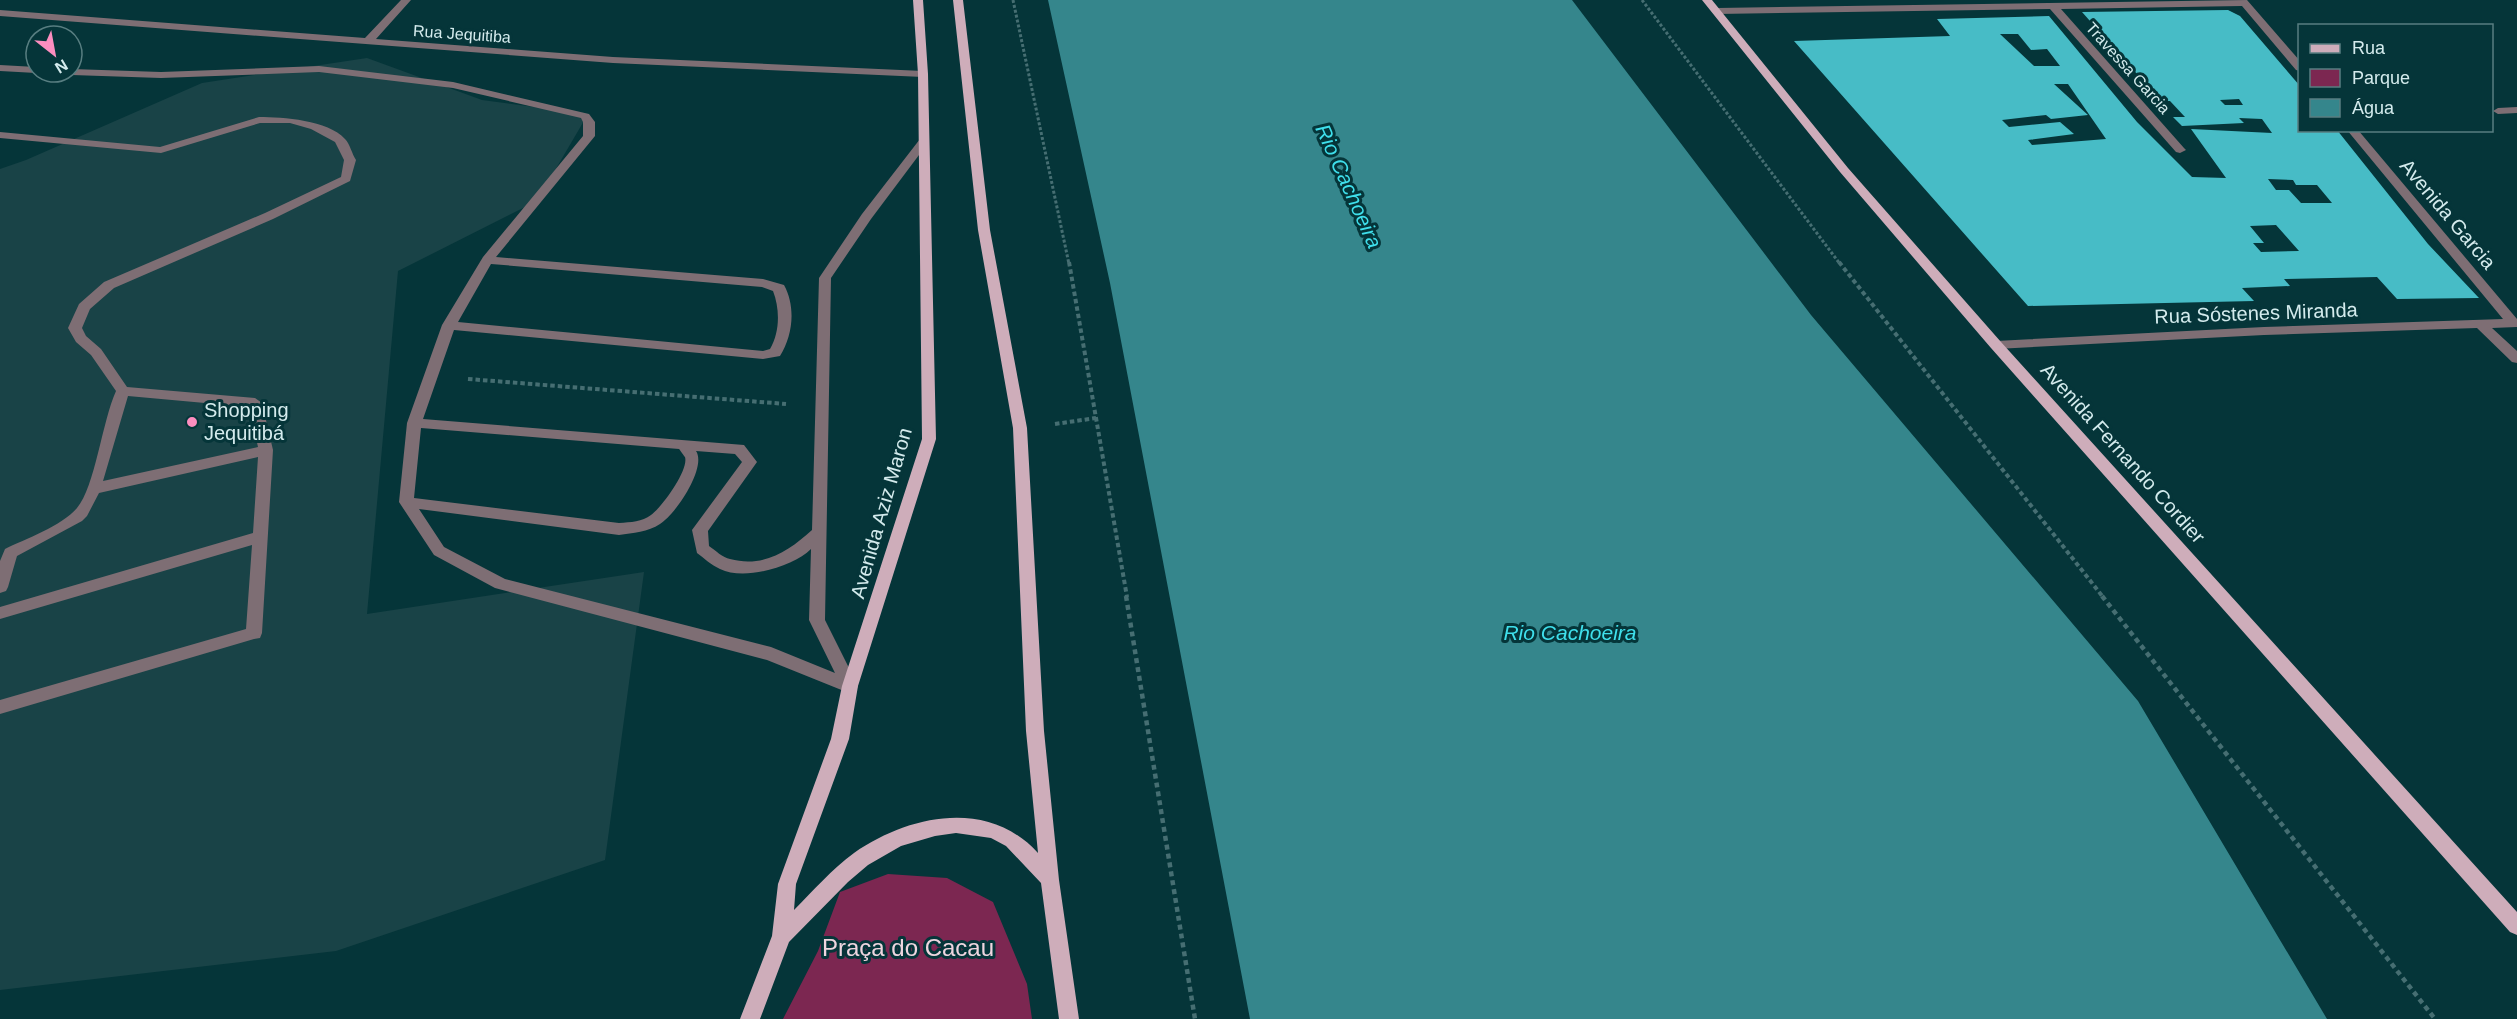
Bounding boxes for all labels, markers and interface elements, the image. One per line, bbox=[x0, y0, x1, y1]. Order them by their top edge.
street label: Travessa Garcia bbox=[2083, 19, 2173, 117]
street label: Rua Jequitiba bbox=[413, 22, 511, 46]
north arrow bbox=[24, 24, 84, 84]
legend bbox=[2298, 24, 2493, 132]
text: Rua bbox=[2352, 38, 2386, 58]
text: N bbox=[52, 56, 71, 77]
text: Parque bbox=[2352, 68, 2410, 88]
text: Água bbox=[2352, 98, 2395, 118]
water label: Rio Cachoeira bbox=[1311, 121, 1387, 251]
street label: Avenida Garcia bbox=[2396, 155, 2501, 274]
street label: Rua Sóstenes Miranda bbox=[2154, 298, 2359, 328]
street label: Avenida Fernando Cordier bbox=[2036, 359, 2210, 548]
place label: Shopping Jequitibá bbox=[204, 399, 289, 444]
marker: Shopping Jequitibá bbox=[185, 415, 199, 429]
street label: Avenida Aziz Maron bbox=[846, 425, 916, 601]
water label: Rio Cachoeira bbox=[1503, 621, 1637, 644]
park label: Praça do Cacau bbox=[822, 934, 994, 961]

